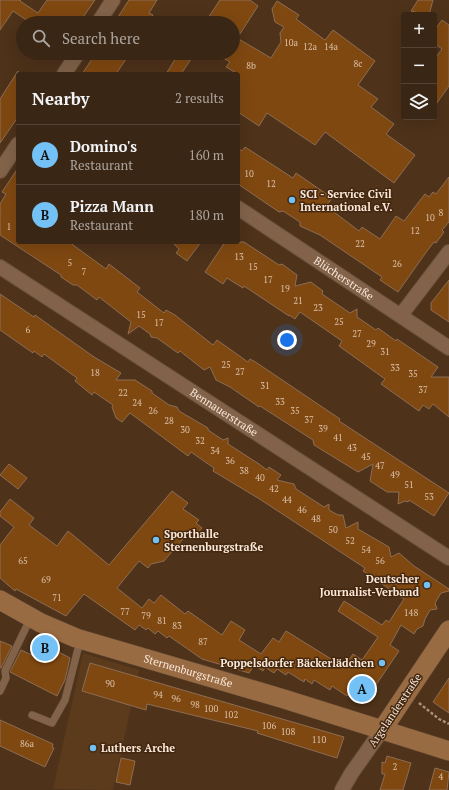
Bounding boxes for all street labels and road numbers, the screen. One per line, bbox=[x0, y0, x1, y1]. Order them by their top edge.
street label: Blücherstraße bbox=[311, 253, 377, 303]
street label: Bennauerstraße bbox=[187, 385, 261, 440]
street label: Sternenburgstraße bbox=[142, 651, 235, 691]
street label: Argelanderstraße bbox=[365, 670, 425, 749]

